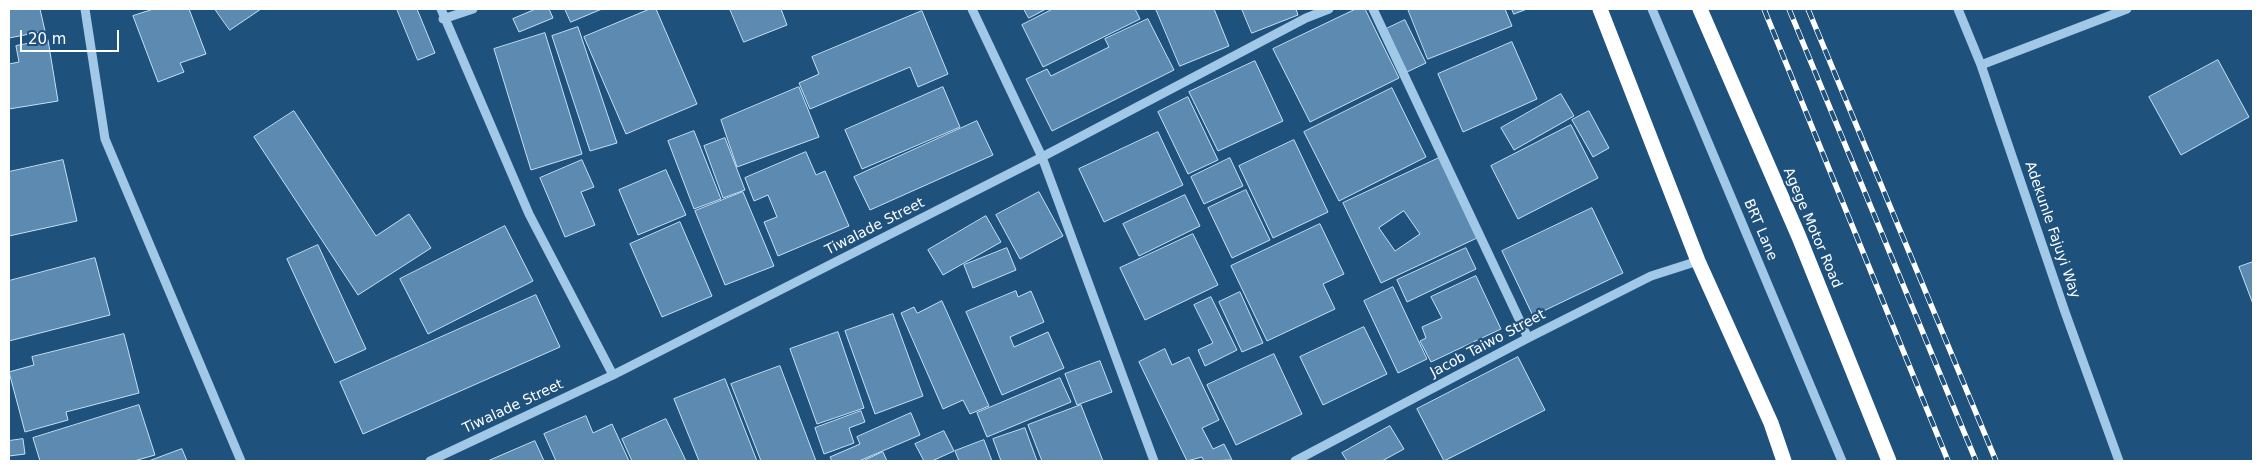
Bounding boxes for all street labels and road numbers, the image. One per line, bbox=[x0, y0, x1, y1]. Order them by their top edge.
street label: Adekunle Fajuyi Way bbox=[2021, 159, 2083, 301]
street label: Agege Motor Road bbox=[1779, 165, 1845, 291]
street label: Tiwalade Street bbox=[823, 195, 927, 259]
street label: BRT Lane bbox=[1740, 197, 1780, 263]
street label: Jacob Taiwo Street bbox=[1428, 307, 1548, 381]
street label: Tiwalade Street bbox=[460, 376, 566, 438]

